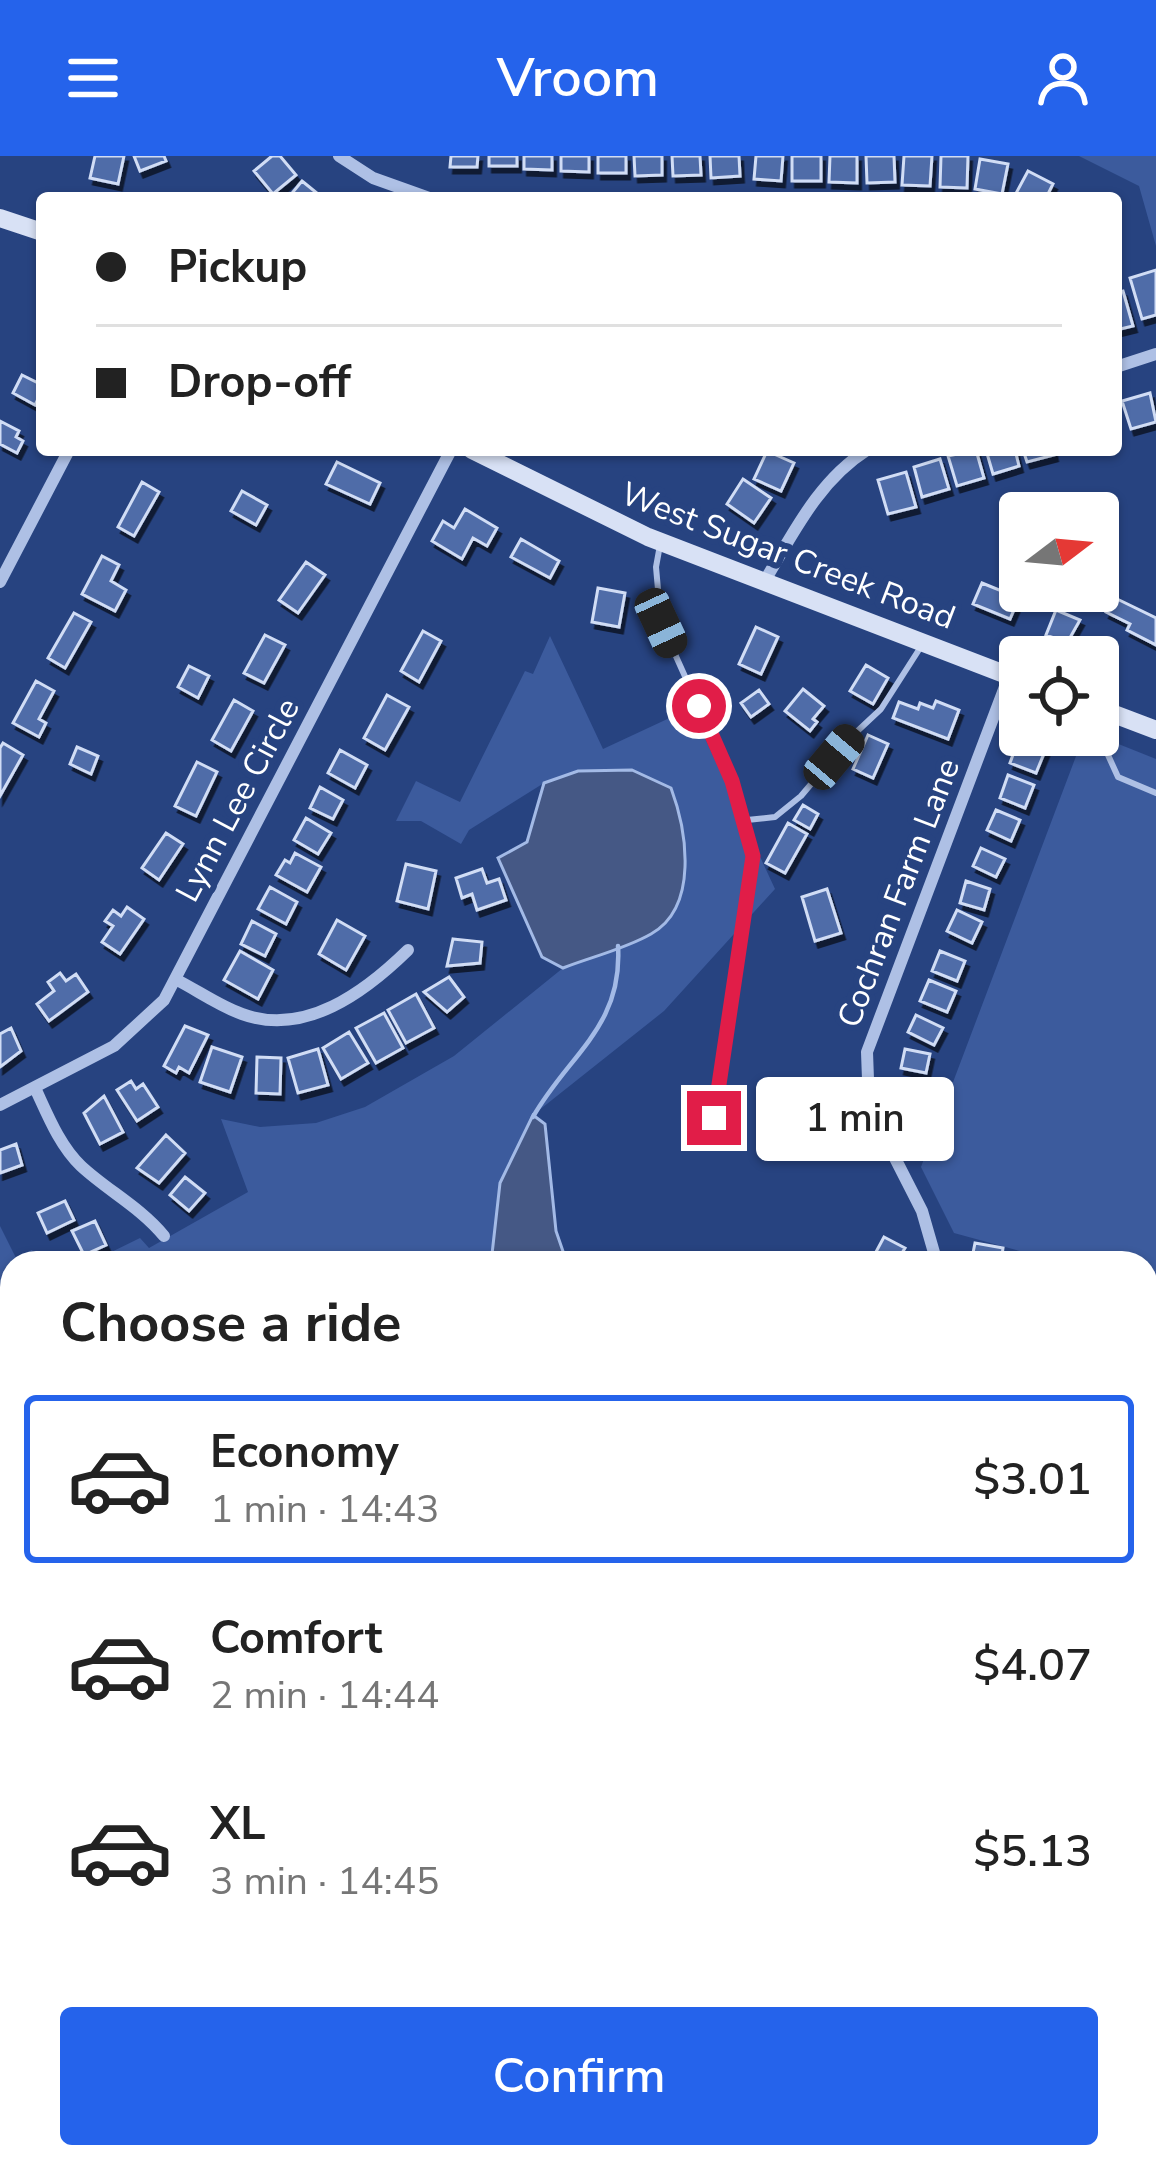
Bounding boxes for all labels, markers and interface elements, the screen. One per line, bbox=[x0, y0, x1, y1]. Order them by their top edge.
text: Vroom bbox=[497, 41, 659, 115]
icon: menu bbox=[60, 45, 126, 111]
icon: person bbox=[1030, 45, 1096, 111]
text: Pickup bbox=[168, 237, 307, 298]
text: Drop-off bbox=[168, 352, 351, 413]
street label: West Sugar Creek Road bbox=[615, 472, 961, 640]
north arrow bbox=[999, 492, 1119, 612]
map controls bbox=[999, 492, 1119, 756]
car bbox=[629, 583, 693, 663]
button: locate bbox=[999, 636, 1119, 756]
route start bbox=[672, 679, 726, 733]
street label: Lynn Lee Circle bbox=[165, 690, 311, 910]
car bbox=[797, 718, 871, 796]
street label: Cochran Farm Lane bbox=[827, 752, 971, 1034]
callout: 1 min bbox=[756, 1076, 954, 1160]
route end bbox=[687, 1091, 741, 1145]
text: 1 min bbox=[805, 1092, 905, 1145]
text: Choose a ride bbox=[60, 1286, 401, 1360]
text: Economy bbox=[210, 1422, 399, 1483]
icon: car bbox=[66, 1425, 174, 1533]
text: $3.01 bbox=[973, 1449, 1092, 1510]
text: 1 min · 14:43 bbox=[210, 1483, 439, 1536]
text: Comfort bbox=[210, 1608, 382, 1669]
icon: car bbox=[66, 1611, 174, 1719]
text: $4.07 bbox=[973, 1635, 1092, 1696]
text: 2 min · 14:44 bbox=[210, 1669, 439, 1722]
text: XL bbox=[210, 1794, 266, 1855]
icon: car bbox=[66, 1797, 174, 1905]
text: $5.13 bbox=[973, 1821, 1092, 1882]
text: 3 min · 14:45 bbox=[210, 1855, 439, 1908]
button: Confirm bbox=[60, 2007, 1098, 2145]

